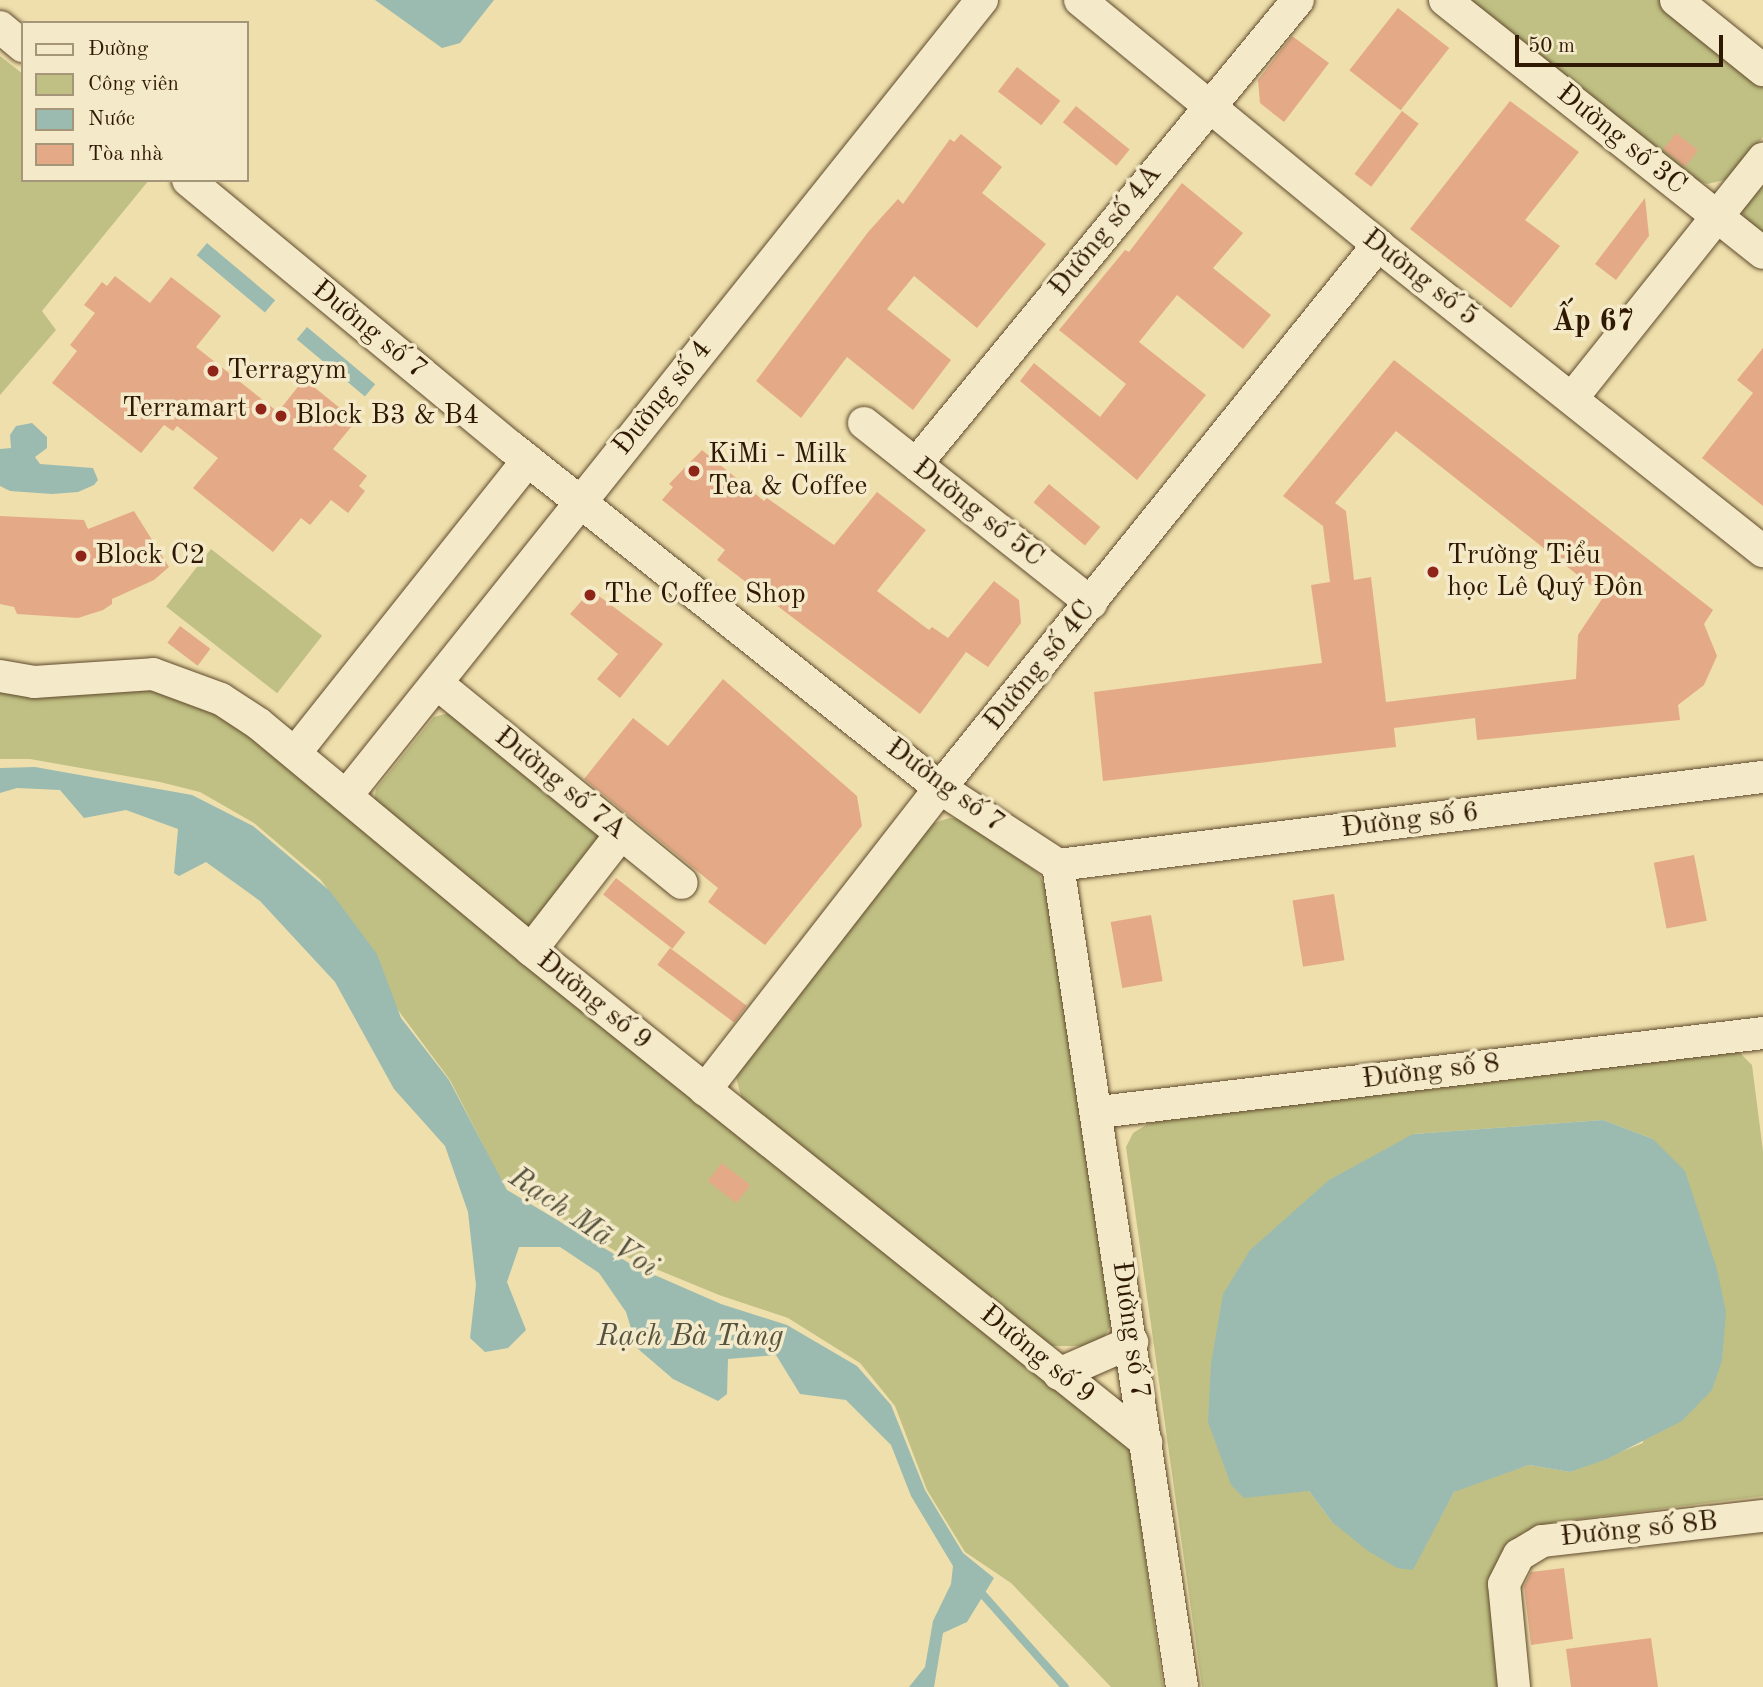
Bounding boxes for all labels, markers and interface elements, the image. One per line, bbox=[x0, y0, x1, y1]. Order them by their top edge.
legend bbox=[21, 21, 248, 182]
scale bar bbox=[1518, 21, 1726, 65]
text: 50 m bbox=[1528, 36, 1575, 57]
text: Đường bbox=[88, 39, 148, 60]
text: Công viên bbox=[88, 74, 179, 95]
street label: Đường số 3C bbox=[1549, 77, 1693, 203]
text: Nước bbox=[88, 109, 135, 130]
text: Tòa nhà bbox=[88, 144, 163, 165]
street label: Đường số 4A bbox=[1043, 158, 1169, 304]
street label: Đường số 5 bbox=[1355, 222, 1485, 334]
street label: Đường số 7 bbox=[305, 273, 433, 387]
district label: Ấp 67 bbox=[1552, 304, 1634, 340]
street label: Đường số 4 bbox=[606, 334, 720, 462]
place label: Terragym bbox=[227, 354, 347, 388]
marker: Terragym bbox=[205, 363, 221, 379]
place label: Terramart bbox=[122, 392, 247, 426]
place label: Block B3 & B4 bbox=[295, 399, 479, 433]
marker: Terramart bbox=[253, 401, 269, 417]
marker: Block B3 & B4 bbox=[273, 408, 289, 424]
place label: KiMi - Milk Tea & Coffee bbox=[708, 438, 867, 504]
street label: Đường số 5C bbox=[906, 451, 1050, 575]
marker: KiMi - Milk Tea & Coffee bbox=[686, 463, 702, 479]
place label: Block C2 bbox=[95, 539, 205, 573]
place label: Trường Tiểu học Lê Quý Đôn bbox=[1447, 539, 1643, 605]
marker: Block C2 bbox=[73, 548, 89, 564]
marker: Trường Tiểu học Lê Quý Đôn bbox=[1425, 564, 1441, 580]
place label: The Coffee Shop bbox=[604, 578, 806, 612]
marker: The Coffee Shop bbox=[582, 587, 598, 603]
street label: Đường số 4C bbox=[977, 594, 1103, 738]
street label: Đường số 7A bbox=[487, 721, 633, 847]
street label: Đường số 7 bbox=[879, 732, 1011, 840]
street label: Đường số 6 bbox=[1339, 796, 1481, 846]
street label: Đường số 9 bbox=[530, 944, 658, 1058]
street label: Đường số 8 bbox=[1360, 1047, 1502, 1097]
water label: Rạch Mã Voi bbox=[502, 1160, 664, 1286]
street label: Đường số 7 bbox=[1104, 1259, 1156, 1401]
street label: Đường số 9 bbox=[973, 1298, 1101, 1412]
water label: Rạch Bà Tàng bbox=[597, 1319, 783, 1355]
street label: Đường số 8B bbox=[1559, 1505, 1719, 1555]

